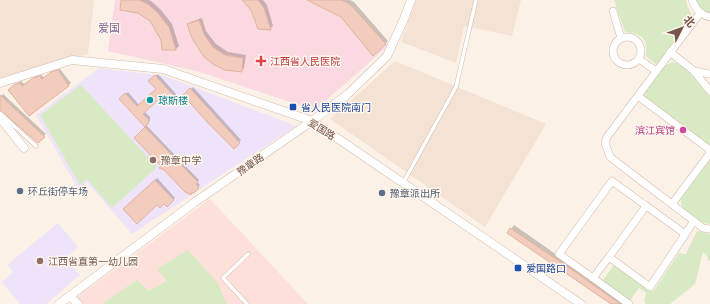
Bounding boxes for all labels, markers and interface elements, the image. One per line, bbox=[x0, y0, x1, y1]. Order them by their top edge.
north arrow bbox=[662, 8, 702, 48]
text: 北 bbox=[680, 12, 699, 31]
district label: 爱国 bbox=[98, 20, 120, 36]
place label: 江西省人民医院 bbox=[270, 54, 340, 69]
marker: 江西省人民医院 bbox=[255, 55, 267, 67]
place label: 琼斯楼 bbox=[158, 93, 188, 108]
marker: 琼斯楼 bbox=[145, 95, 155, 105]
place label: 省人民医院南门 bbox=[301, 100, 371, 115]
marker: 省人民医院南门 bbox=[288, 102, 298, 112]
street label: 爱国路 bbox=[305, 115, 338, 144]
place label: 滨江宾馆 bbox=[635, 123, 675, 138]
marker: 滨江宾馆 bbox=[678, 125, 688, 135]
street label: 豫章路 bbox=[234, 150, 267, 179]
place label: 豫章中学 bbox=[161, 153, 201, 168]
marker: 豫章中学 bbox=[148, 155, 158, 165]
place label: 环丘街停车场 bbox=[28, 184, 88, 199]
marker: 环丘街停车场 bbox=[15, 186, 25, 196]
place label: 豫章派出所 bbox=[390, 186, 440, 201]
marker: 豫章派出所 bbox=[377, 188, 387, 198]
place label: 江西省直第一幼儿园 bbox=[48, 254, 138, 269]
marker: 江西省直第一幼儿园 bbox=[35, 256, 45, 266]
place label: 爱国路口 bbox=[526, 261, 566, 276]
marker: 爱国路口 bbox=[513, 263, 523, 273]

